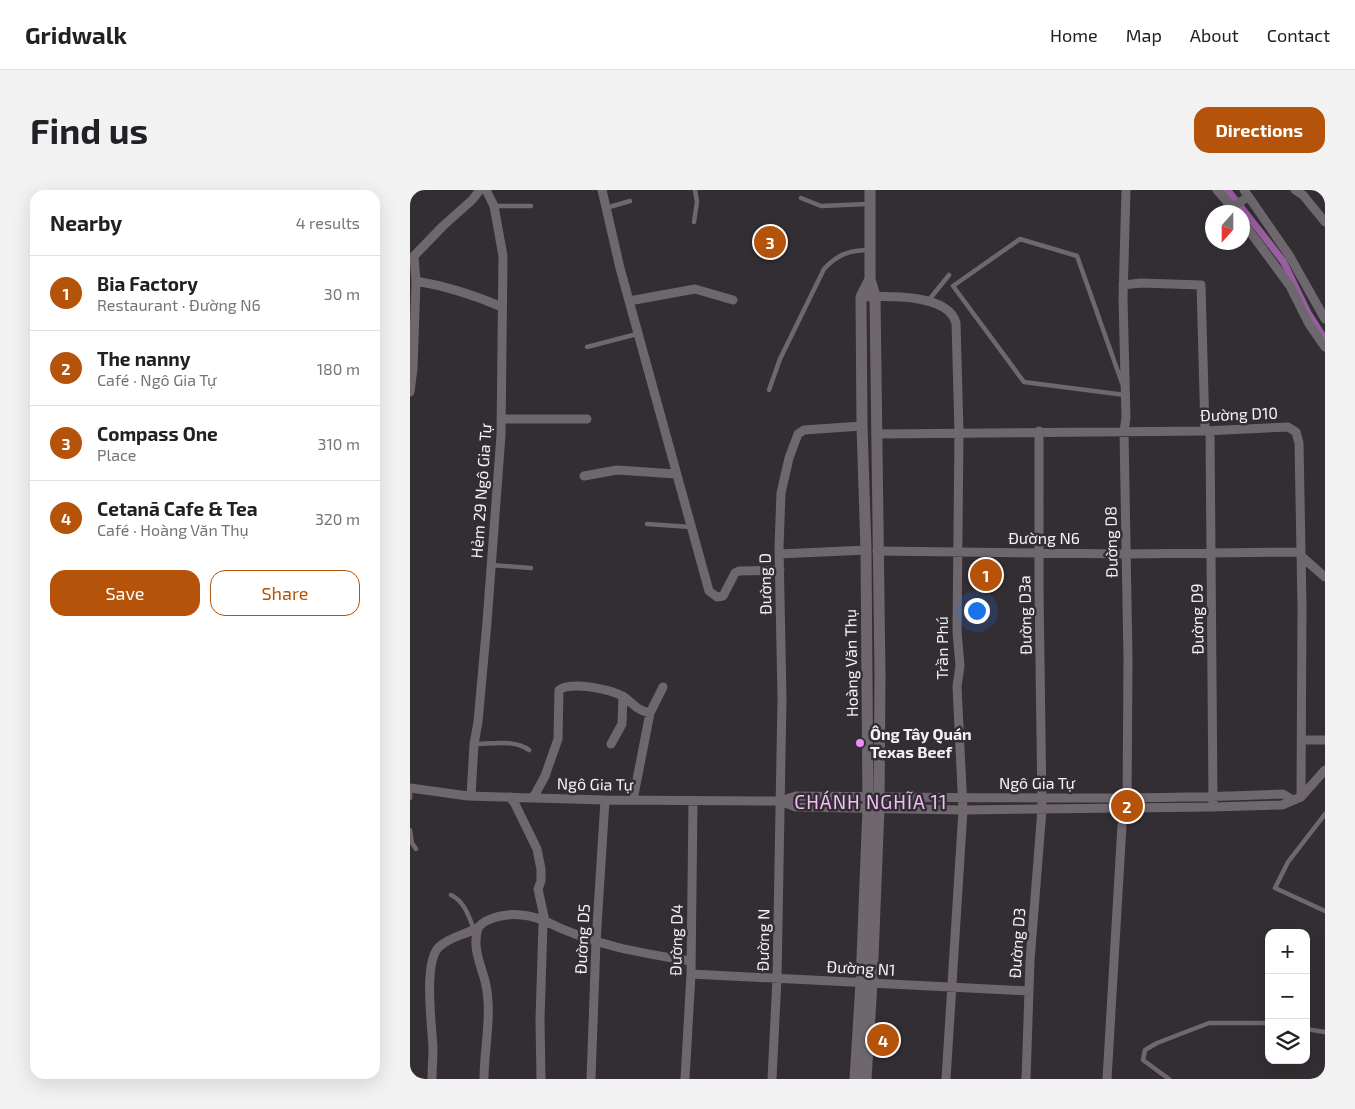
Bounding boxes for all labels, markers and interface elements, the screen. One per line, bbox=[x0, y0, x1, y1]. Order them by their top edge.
text: Gridwalk bbox=[25, 20, 127, 49]
text: Home bbox=[1050, 24, 1098, 46]
text: Map bbox=[1126, 24, 1162, 46]
text: About bbox=[1190, 24, 1239, 46]
text: Contact bbox=[1267, 24, 1330, 46]
button: Directions bbox=[1194, 107, 1325, 153]
text: Find us bbox=[30, 109, 148, 151]
north arrow bbox=[1205, 205, 1250, 250]
text: Nearby bbox=[50, 210, 122, 235]
text: 4 results bbox=[296, 213, 360, 232]
pin: 3 bbox=[754, 223, 786, 261]
text: Bia Factory bbox=[97, 272, 198, 295]
text: 1 bbox=[63, 284, 69, 303]
text: 30 m bbox=[324, 284, 360, 303]
text: Restaurant · Đường N6 bbox=[97, 295, 261, 314]
text: The nanny bbox=[97, 347, 191, 370]
text: 2 bbox=[61, 359, 71, 378]
text: 180 m bbox=[317, 359, 360, 378]
text: Café · Ngô Gia Tự bbox=[97, 370, 217, 389]
street label: Đường D10 bbox=[1200, 403, 1278, 424]
text: Compass One bbox=[97, 422, 218, 445]
street label: Hẻm 29 Ngô Gia Tự bbox=[466, 423, 495, 559]
text: 3 bbox=[61, 434, 71, 453]
text: 310 m bbox=[318, 434, 360, 453]
text: Place bbox=[97, 445, 136, 464]
text: Cetanā Cafe & Tea bbox=[97, 497, 258, 520]
street label: Đường D8 bbox=[1100, 506, 1121, 578]
text: 4 bbox=[61, 509, 71, 528]
text: 320 m bbox=[315, 509, 360, 528]
text: Café · Hoàng Văn Thụ bbox=[97, 520, 249, 539]
street label: Đường N6 bbox=[1008, 528, 1080, 547]
street label: Đường D bbox=[754, 553, 775, 615]
pin: 1 bbox=[970, 556, 1002, 594]
button: Save bbox=[50, 570, 200, 616]
button: Share bbox=[210, 570, 360, 616]
street label: Đường D3a bbox=[1014, 575, 1035, 655]
street label: Đường D9 bbox=[1186, 583, 1207, 655]
your location bbox=[964, 598, 990, 624]
street label: Hoàng Văn Thụ bbox=[840, 609, 861, 717]
street label: Trần Phú bbox=[932, 616, 951, 680]
place label: Ông Tây Quán Texas Beef bbox=[870, 724, 972, 761]
marker: Ông Tây Quán Texas Beef bbox=[854, 737, 866, 749]
street label: Ngô Gia Tự bbox=[557, 773, 634, 794]
street label: Ngô Gia Tự bbox=[999, 773, 1076, 792]
pin: 2 bbox=[1111, 787, 1143, 825]
district label: CHÁNH NGHĨA 11 bbox=[794, 790, 948, 813]
street label: Đường D5 bbox=[570, 903, 593, 975]
street label: Đường D4 bbox=[665, 904, 686, 976]
street label: Đường D3 bbox=[1005, 907, 1028, 979]
street label: Đường N bbox=[752, 909, 773, 971]
map controls bbox=[1265, 929, 1310, 1064]
button: + bbox=[1265, 929, 1310, 974]
street label: Đường N1 bbox=[826, 956, 896, 979]
button: − bbox=[1265, 974, 1310, 1019]
button: layers bbox=[1265, 1019, 1310, 1064]
pin: 4 bbox=[867, 1021, 899, 1059]

